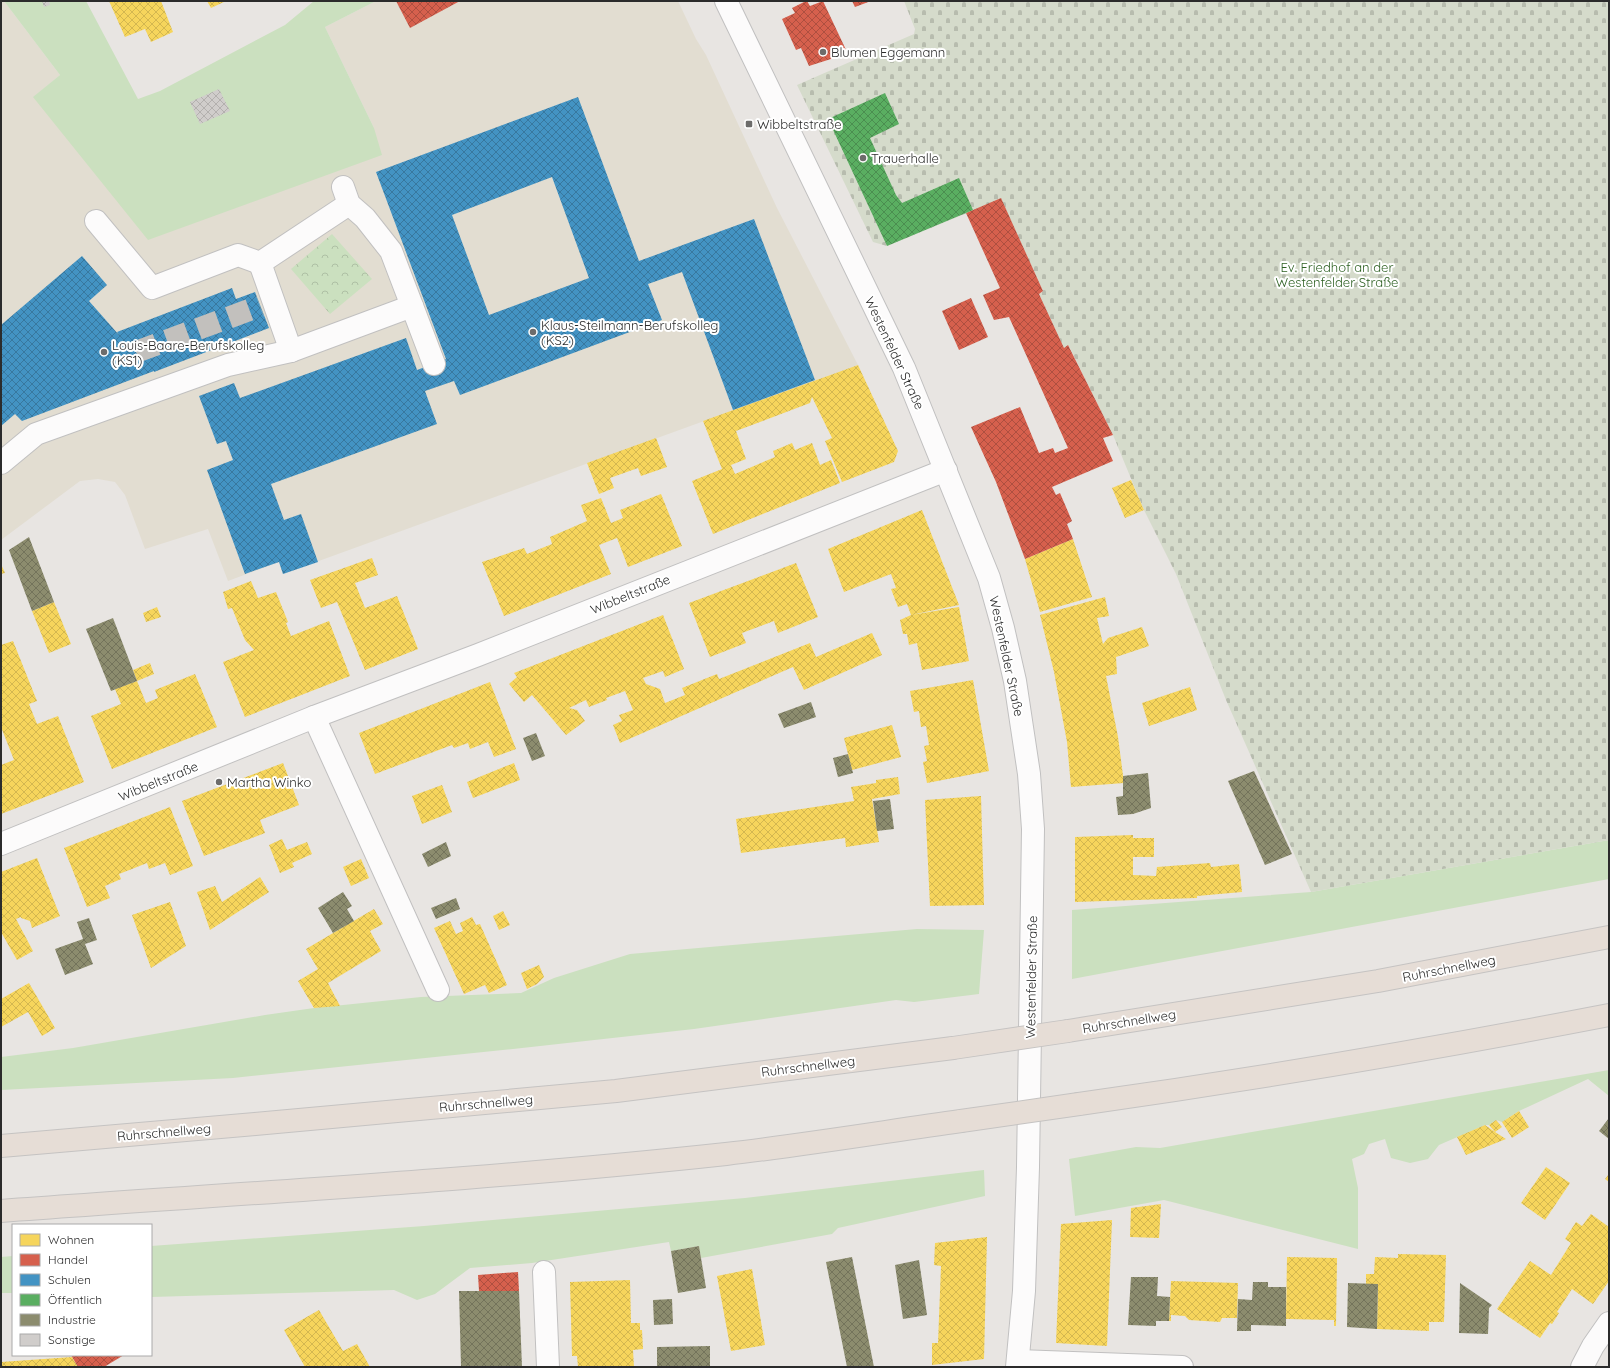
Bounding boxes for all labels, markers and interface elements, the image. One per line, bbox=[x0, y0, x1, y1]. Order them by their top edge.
place label: Blumen Eggemann bbox=[831, 44, 945, 60]
marker: Blumen Eggemann bbox=[818, 47, 828, 57]
place label: Wibbeltstraße bbox=[757, 116, 842, 132]
marker: Wibbeltstraße bbox=[744, 119, 754, 129]
place label: Trauerhalle bbox=[871, 150, 939, 166]
marker: Trauerhalle bbox=[858, 153, 868, 163]
park label: Ev. Friedhof an der Westenfelder Straße bbox=[1276, 259, 1398, 290]
street label: Westenfelder Straße bbox=[862, 294, 928, 412]
place label: Klaus-Steilmann-Berufskolleg (KS2) bbox=[541, 317, 718, 348]
marker: Klaus-Steilmann-Berufskolleg (KS2) bbox=[528, 327, 538, 337]
place label: Louis-Baare-Berufskolleg (KS1) bbox=[112, 337, 264, 368]
marker: Louis-Baare-Berufskolleg (KS1) bbox=[99, 347, 109, 357]
street label: Wibbeltstraße bbox=[588, 571, 672, 617]
street label: Westenfelder Straße bbox=[986, 594, 1028, 718]
street label: Wibbeltstraße bbox=[116, 758, 200, 804]
place label: Martha Winko bbox=[227, 774, 311, 790]
marker: Martha Winko bbox=[214, 777, 224, 787]
street label: Westenfelder Straße bbox=[1022, 915, 1040, 1039]
street label: Ruhrschnellweg bbox=[1401, 951, 1497, 985]
street label: Ruhrschnellweg bbox=[1081, 1006, 1177, 1036]
street label: Ruhrschnellweg bbox=[760, 1052, 856, 1080]
street label: Ruhrschnellweg bbox=[438, 1091, 534, 1115]
street label: Ruhrschnellweg bbox=[116, 1120, 212, 1144]
legend bbox=[12, 1224, 152, 1356]
text: Wohnen bbox=[48, 1232, 94, 1247]
text: Handel bbox=[48, 1252, 88, 1267]
text: Schulen bbox=[48, 1272, 91, 1287]
text: Öffentlich bbox=[48, 1292, 102, 1307]
text: Industrie bbox=[48, 1312, 96, 1327]
text: Sonstige bbox=[48, 1332, 95, 1347]

